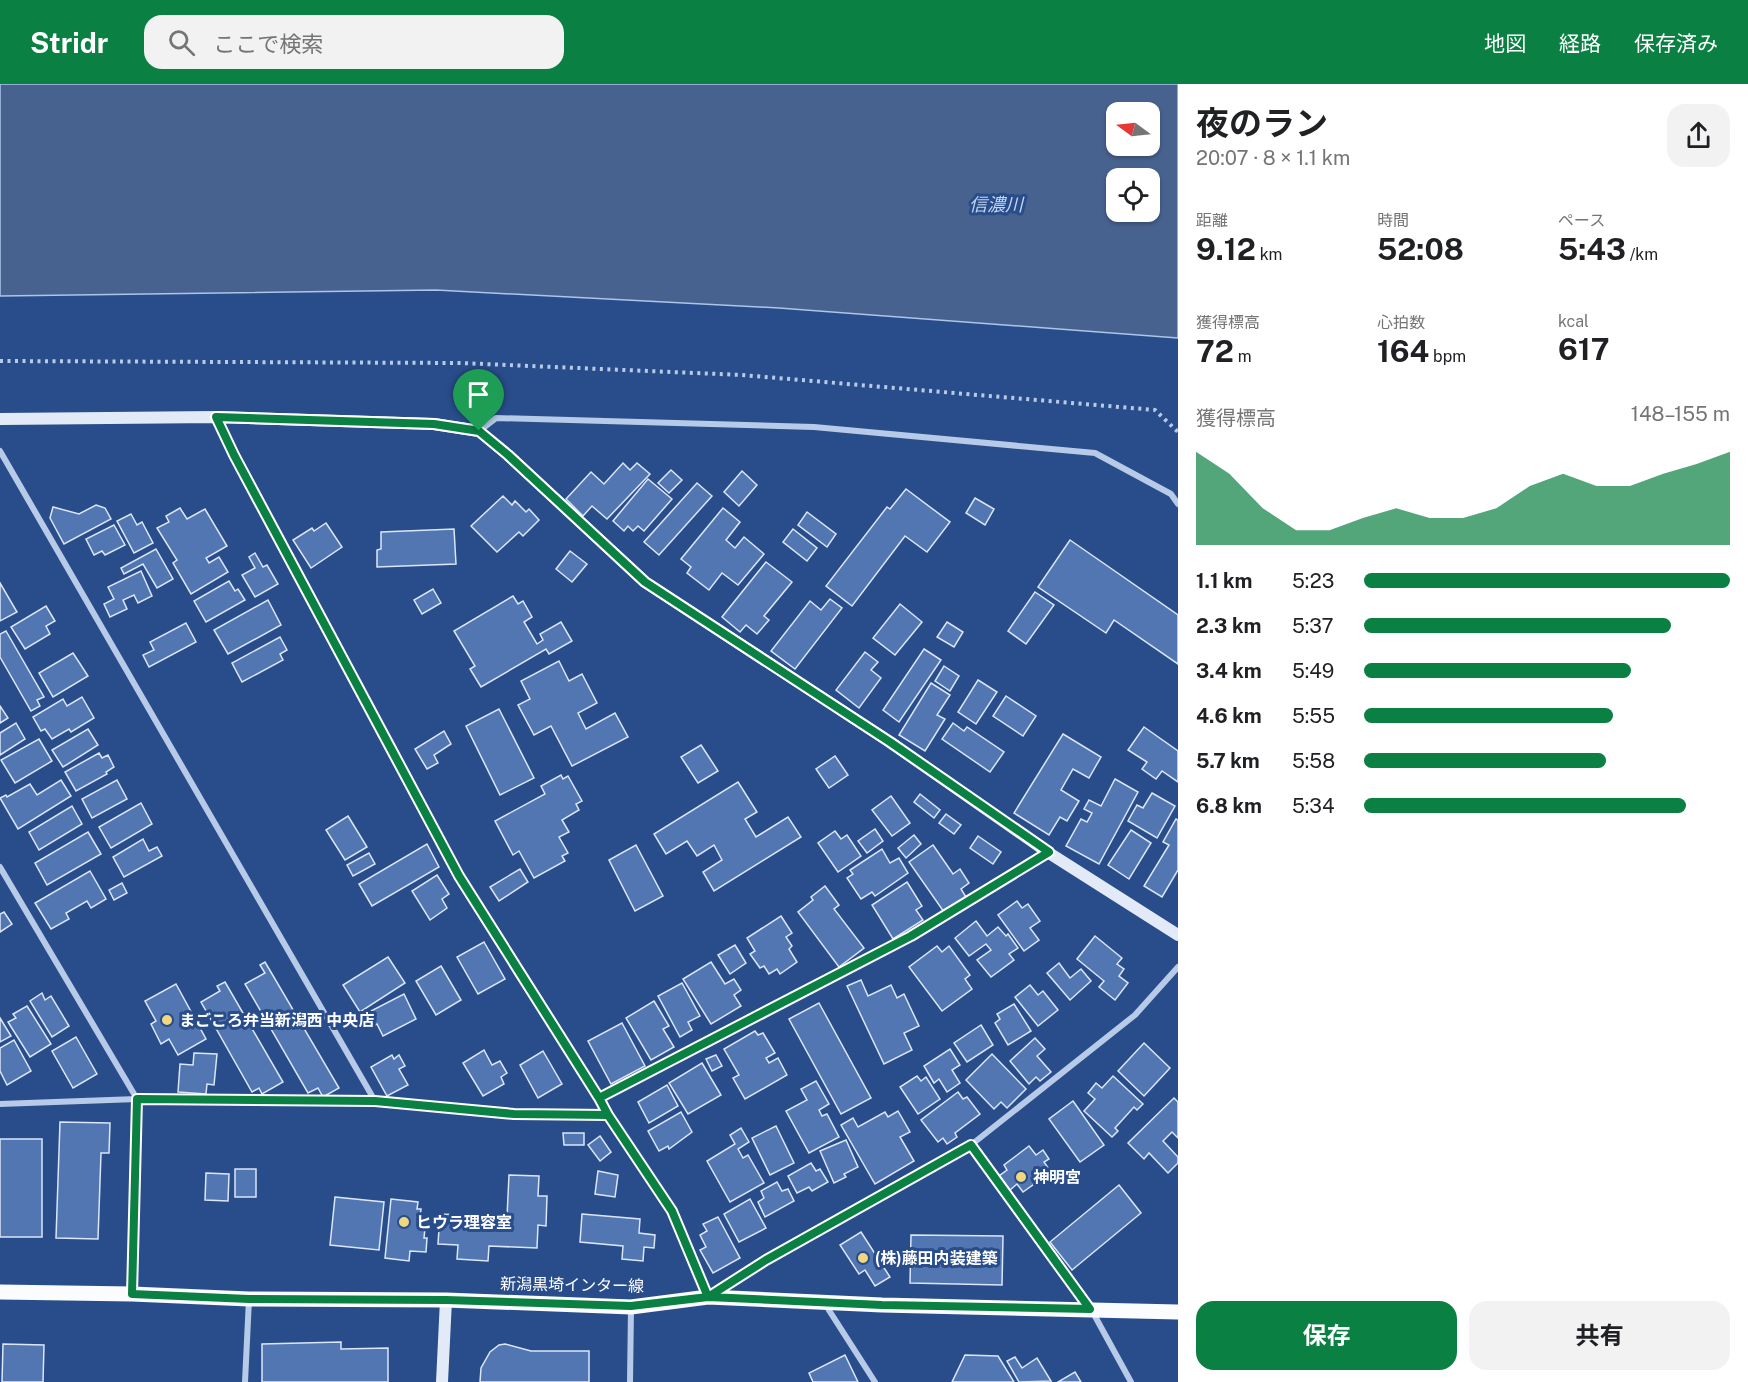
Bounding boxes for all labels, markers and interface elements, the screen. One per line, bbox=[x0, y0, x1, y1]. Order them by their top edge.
search box bbox=[144, 15, 564, 69]
text: Stridr bbox=[30, 26, 108, 59]
icon: search bbox=[165, 26, 198, 59]
text: ここで検索 bbox=[213, 31, 323, 57]
text: 地図 bbox=[1484, 31, 1526, 56]
text: 経路 bbox=[1559, 31, 1601, 56]
text: 保存済み bbox=[1634, 31, 1718, 56]
north arrow bbox=[1106, 102, 1160, 156]
map controls bbox=[1106, 102, 1160, 222]
text: 夜のラン bbox=[1196, 104, 1328, 142]
button: share bbox=[1667, 104, 1730, 167]
text: 20:07 · 8 × 1.1 km bbox=[1196, 146, 1350, 170]
button: locate bbox=[1106, 168, 1160, 222]
water label: 信濃川 bbox=[969, 194, 1025, 215]
text: 距離 bbox=[1196, 211, 1228, 230]
text: 時間 bbox=[1377, 211, 1409, 230]
text: ペース bbox=[1558, 211, 1605, 230]
text: 9.12 bbox=[1196, 231, 1256, 267]
text: 52:08 bbox=[1377, 231, 1464, 267]
text: 5:43 bbox=[1558, 231, 1626, 267]
text: km bbox=[1256, 245, 1282, 264]
text: /km bbox=[1626, 245, 1658, 264]
text: kcal bbox=[1558, 312, 1589, 331]
text: 獲得標高 bbox=[1196, 313, 1260, 332]
text: 心拍数 bbox=[1377, 313, 1425, 332]
text: 617 bbox=[1558, 331, 1609, 367]
text: 72 bbox=[1196, 333, 1234, 369]
text: 164 bbox=[1377, 333, 1429, 369]
text: m bbox=[1234, 347, 1252, 366]
text: bpm bbox=[1429, 347, 1466, 366]
pin bbox=[453, 369, 504, 431]
icon: arrive bbox=[462, 378, 495, 411]
text: 148–155 m bbox=[1631, 402, 1730, 426]
text: 獲得標高 bbox=[1196, 406, 1276, 430]
text: 1.1 km bbox=[1196, 569, 1253, 593]
text: 5:23 bbox=[1292, 569, 1334, 593]
text: 2.3 km bbox=[1196, 614, 1261, 638]
text: 5:37 bbox=[1292, 614, 1334, 638]
text: 3.4 km bbox=[1196, 659, 1262, 683]
text: 5:49 bbox=[1292, 659, 1334, 683]
text: 4.6 km bbox=[1196, 704, 1262, 728]
text: 5:55 bbox=[1292, 704, 1335, 728]
text: 5.7 km bbox=[1196, 749, 1260, 773]
text: 5:58 bbox=[1292, 749, 1335, 773]
text: 6.8 km bbox=[1196, 794, 1262, 818]
text: 5:34 bbox=[1292, 794, 1334, 818]
place label: まごころ弁当新潟西 中央店 bbox=[179, 1011, 375, 1030]
marker: まごころ弁当新潟西 中央店 bbox=[160, 1013, 174, 1027]
place label: 神明宮 bbox=[1033, 1168, 1081, 1187]
marker: 神明宮 bbox=[1014, 1170, 1028, 1184]
place label: ヒウラ理容室 bbox=[416, 1213, 512, 1232]
marker: ヒウラ理容室 bbox=[397, 1215, 411, 1229]
place label: (株)藤田内装建築 bbox=[875, 1249, 998, 1268]
marker: (株)藤田内装建築 bbox=[856, 1251, 870, 1265]
street label: 新潟黒埼インター線 bbox=[500, 1274, 644, 1296]
button: 保存 bbox=[1196, 1301, 1457, 1370]
button: 共有 bbox=[1469, 1301, 1730, 1370]

